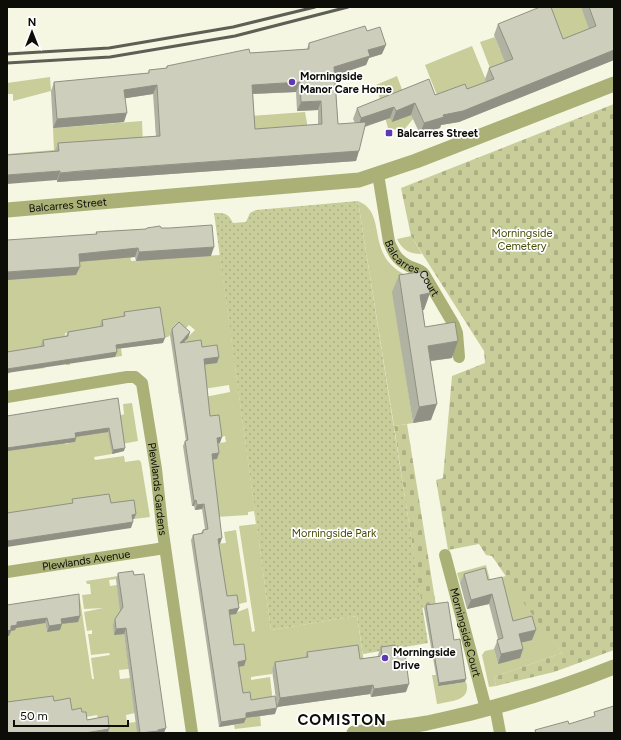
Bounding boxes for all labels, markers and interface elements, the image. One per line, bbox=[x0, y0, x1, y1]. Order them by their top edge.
north arrow bbox=[12, 12, 52, 52]
text: N bbox=[28, 16, 36, 29]
place label: Morningside Manor Care Home bbox=[300, 70, 392, 96]
marker: Morningside Manor Care Home bbox=[287, 77, 297, 87]
place label: Balcarres Street bbox=[397, 127, 479, 140]
marker: Balcarres Street bbox=[384, 128, 394, 138]
street label: Balcarres Street bbox=[28, 195, 107, 215]
park label: Morningside Cemetery bbox=[492, 227, 552, 253]
street label: Balcarres Court bbox=[382, 238, 442, 299]
street label: Plewlands Gardens bbox=[145, 442, 170, 536]
park label: Morningside Park bbox=[292, 527, 377, 540]
street label: Plewlands Avenue bbox=[41, 547, 131, 573]
street label: Morningside Court bbox=[447, 586, 484, 678]
place label: Morningside Drive bbox=[393, 646, 456, 672]
marker: Morningside Drive bbox=[380, 653, 390, 663]
scale bar bbox=[14, 702, 128, 728]
text: 50 m bbox=[20, 709, 48, 723]
district label: COMISTON bbox=[297, 711, 387, 729]

